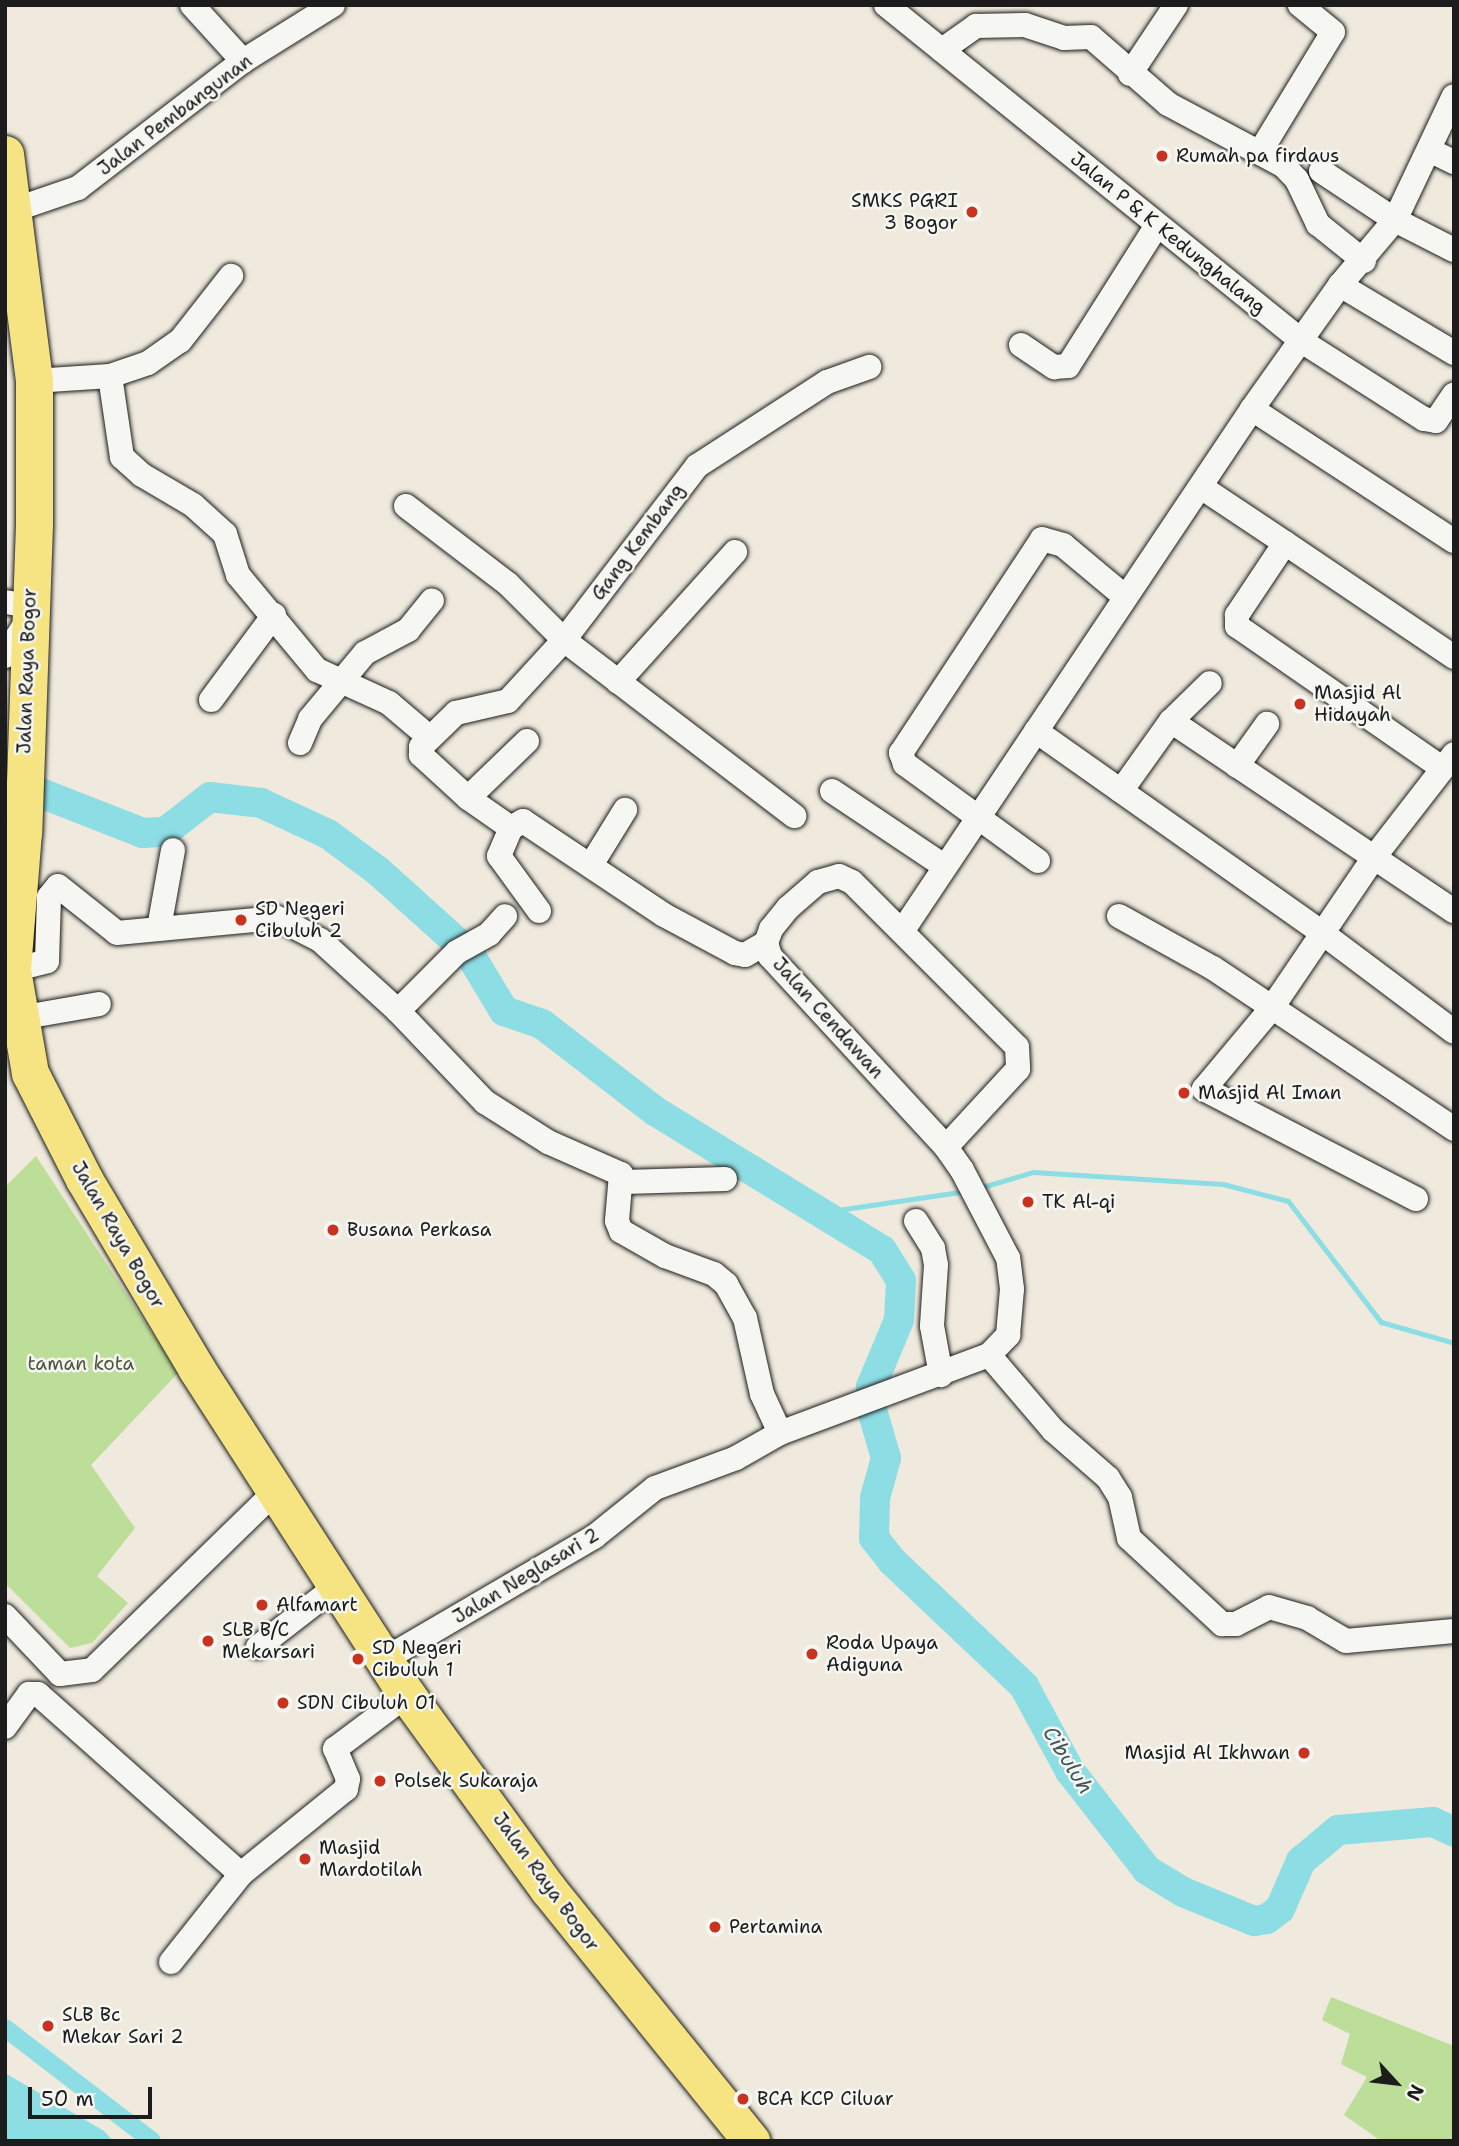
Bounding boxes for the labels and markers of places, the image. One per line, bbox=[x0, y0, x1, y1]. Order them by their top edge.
place label: Rumah pa firdaus bbox=[1176, 145, 1339, 167]
marker: Rumah pa firdaus bbox=[1154, 148, 1170, 164]
place label: SMKS PGRI 3 Bogor bbox=[851, 190, 958, 234]
marker: SMKS PGRI 3 Bogor bbox=[964, 204, 980, 220]
place label: Masjid Al Hidayah bbox=[1314, 682, 1401, 726]
marker: Masjid Al Hidayah bbox=[1292, 696, 1308, 712]
place label: SD Negeri Cibuluh 2 bbox=[255, 898, 345, 942]
marker: SD Negeri Cibuluh 2 bbox=[233, 912, 249, 928]
place label: Masjid Al Iman bbox=[1198, 1082, 1341, 1104]
marker: Masjid Al Iman bbox=[1176, 1085, 1192, 1101]
place label: TK Al-qi bbox=[1042, 1191, 1115, 1213]
marker: TK Al-qi bbox=[1020, 1194, 1036, 1210]
place label: Busana Perkasa bbox=[347, 1219, 492, 1241]
marker: Busana Perkasa bbox=[325, 1222, 341, 1238]
place label: Alfamart bbox=[276, 1594, 358, 1616]
marker: Alfamart bbox=[254, 1597, 270, 1613]
place label: SLB B/C Mekarsari bbox=[222, 1619, 315, 1663]
place label: Roda Upaya Adiguna bbox=[826, 1632, 938, 1676]
marker: SLB B/C Mekarsari bbox=[200, 1633, 216, 1649]
place label: SD Negeri Cibuluh 1 bbox=[372, 1637, 462, 1681]
marker: Roda Upaya Adiguna bbox=[804, 1646, 820, 1662]
marker: SD Negeri Cibuluh 1 bbox=[350, 1651, 366, 1667]
place label: SDN Cibuluh 01 bbox=[297, 1692, 435, 1714]
marker: SDN Cibuluh 01 bbox=[275, 1695, 291, 1711]
place label: Masjid Al Ikhwan bbox=[1125, 1742, 1290, 1764]
marker: Masjid Al Ikhwan bbox=[1296, 1745, 1312, 1761]
place label: Polsek Sukaraja bbox=[394, 1770, 538, 1792]
marker: Polsek Sukaraja bbox=[372, 1773, 388, 1789]
place label: Masjid Mardotilah bbox=[319, 1837, 423, 1881]
marker: Masjid Mardotilah bbox=[297, 1851, 313, 1867]
place label: Pertamina bbox=[729, 1916, 822, 1938]
marker: Pertamina bbox=[707, 1919, 723, 1935]
place label: SLB Bc Mekar Sari 2 bbox=[62, 2004, 183, 2048]
marker: SLB Bc Mekar Sari 2 bbox=[40, 2018, 56, 2034]
place label: BCA KCP Ciluar bbox=[757, 2088, 894, 2110]
marker: BCA KCP Ciluar bbox=[735, 2091, 751, 2107]

